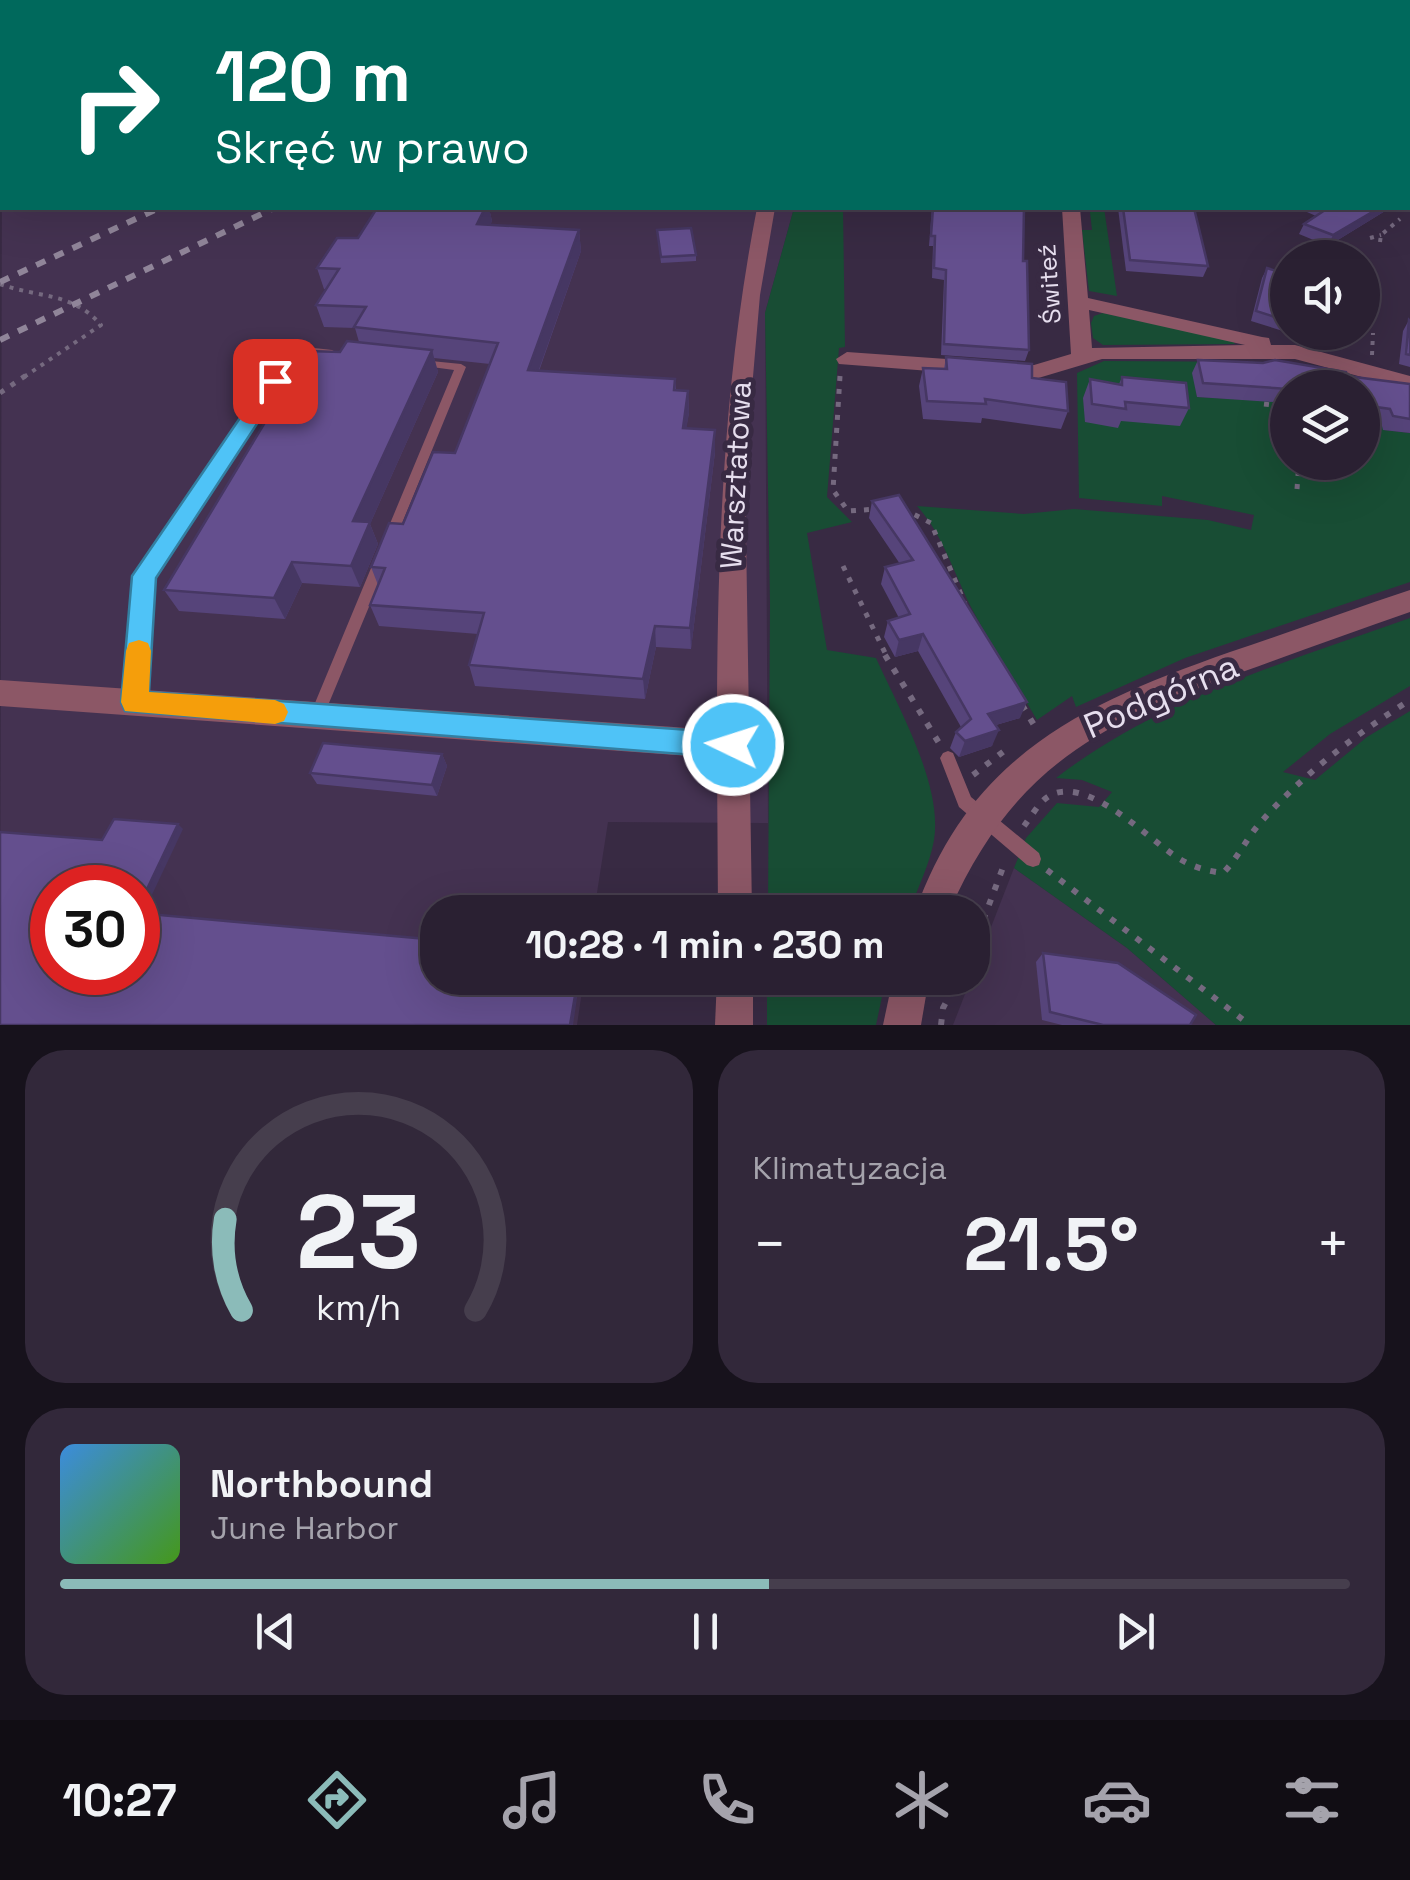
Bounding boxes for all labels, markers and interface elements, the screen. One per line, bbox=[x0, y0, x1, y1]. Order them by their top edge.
text: 120 m bbox=[215, 32, 411, 121]
icon: right bbox=[50, 40, 180, 170]
text: Skręć w prawo bbox=[215, 119, 530, 176]
map controls bbox=[1270, 240, 1380, 480]
button: sound bbox=[1270, 240, 1380, 350]
street label: Świteź bbox=[1030, 243, 1068, 325]
pin bbox=[233, 339, 318, 424]
icon: arrive bbox=[248, 354, 303, 409]
button: layers bbox=[1270, 370, 1380, 480]
street label: Warsztatowa bbox=[711, 380, 760, 570]
street label: Podgórna bbox=[1077, 644, 1245, 748]
position arrow bbox=[681, 693, 785, 797]
speed limit sign: 30 bbox=[30, 865, 160, 995]
text: 10:28 · 1 min · 230 m bbox=[526, 921, 884, 969]
text: Klimatyzacja bbox=[753, 1148, 947, 1188]
text: 23 bbox=[296, 1166, 421, 1298]
text: 21.5° bbox=[964, 1196, 1139, 1292]
text: − bbox=[753, 1209, 787, 1279]
text: + bbox=[1316, 1209, 1350, 1279]
text: km/h bbox=[316, 1285, 401, 1330]
text: Northbound bbox=[210, 1460, 433, 1508]
text: June Harbor bbox=[210, 1508, 398, 1548]
icon: previous bbox=[248, 1604, 303, 1659]
icon: pause bbox=[678, 1604, 733, 1659]
icon: next bbox=[1108, 1604, 1163, 1659]
icon: directions bbox=[302, 1765, 372, 1835]
icon: music bbox=[497, 1765, 567, 1835]
icon: phone bbox=[692, 1765, 762, 1835]
icon: climate bbox=[887, 1765, 957, 1835]
icon: car bbox=[1082, 1765, 1152, 1835]
icon: filters bbox=[1277, 1765, 1347, 1835]
text: 10:27 bbox=[63, 1772, 177, 1829]

